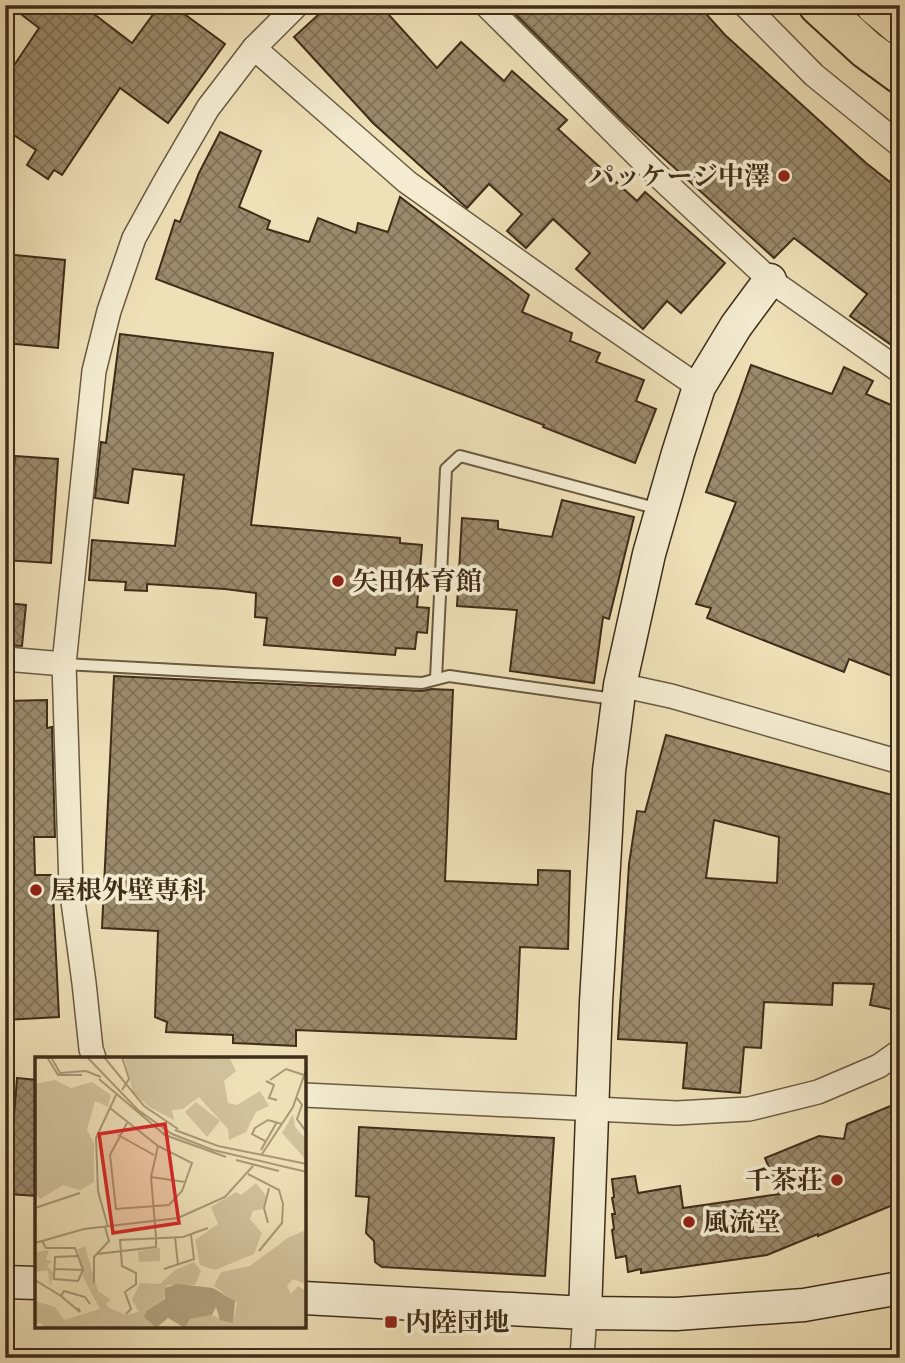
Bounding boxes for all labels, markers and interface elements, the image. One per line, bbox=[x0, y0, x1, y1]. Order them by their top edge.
place label: パッケージ中澤 bbox=[589, 161, 770, 194]
marker: パッケージ中澤 bbox=[776, 168, 792, 184]
place label: 矢田体育館 bbox=[352, 566, 482, 599]
marker: 矢田体育館 bbox=[330, 573, 346, 589]
place label: 屋根外壁専科 bbox=[50, 875, 206, 908]
marker: 屋根外壁専科 bbox=[28, 882, 44, 898]
inset map bbox=[35, 1057, 306, 1328]
place label: 千茶荘 bbox=[745, 1165, 823, 1198]
marker: 千茶荘 bbox=[829, 1172, 845, 1188]
place label: 風流堂 bbox=[703, 1207, 781, 1240]
marker: 風流堂 bbox=[681, 1214, 697, 1230]
place label: 内陸団地 bbox=[405, 1307, 509, 1340]
marker: 内陸団地 bbox=[383, 1314, 399, 1330]

